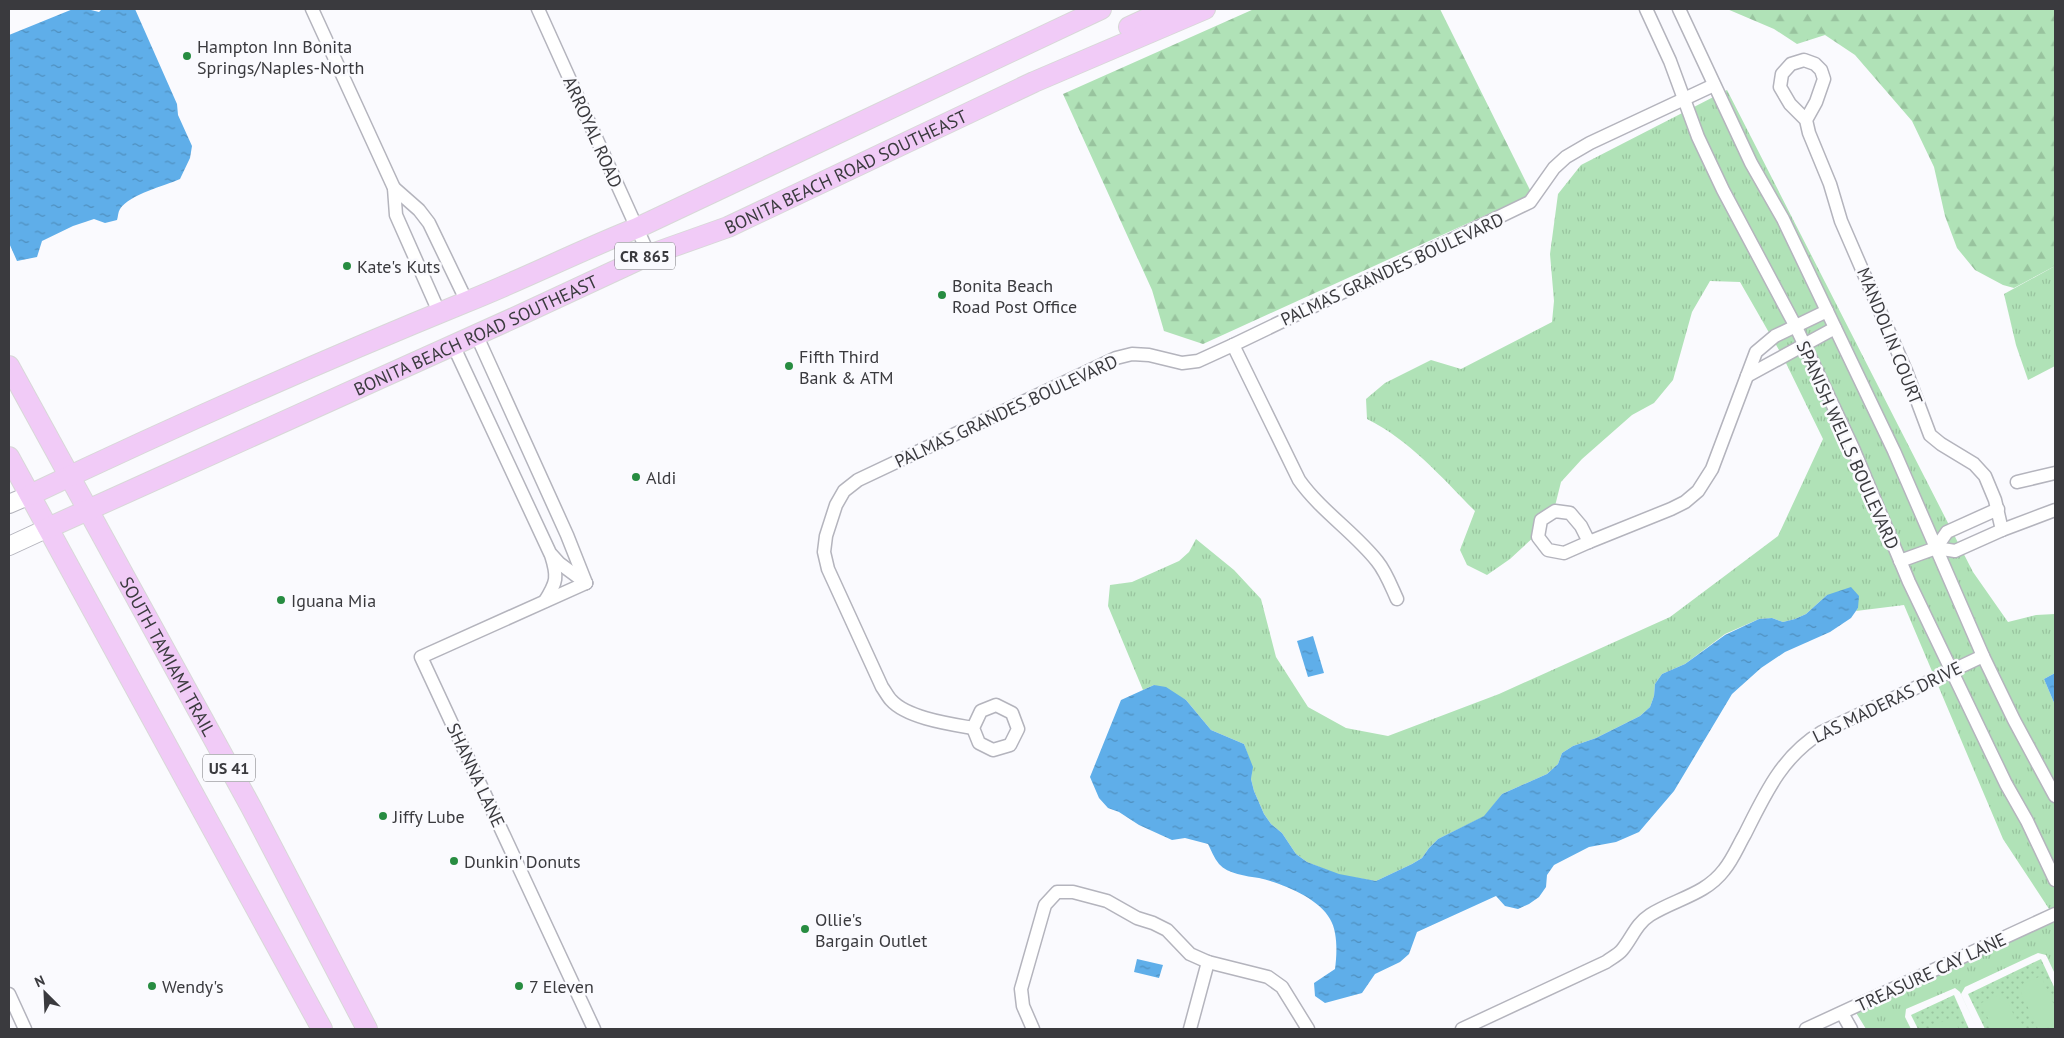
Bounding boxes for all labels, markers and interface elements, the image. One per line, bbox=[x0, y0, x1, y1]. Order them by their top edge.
place label: Hampton Inn Bonita Springs/Naples-North bbox=[197, 35, 364, 79]
marker: Hampton Inn Bonita Springs/Naples-North bbox=[181, 50, 193, 62]
street label: ARROYAL ROAD bbox=[558, 73, 628, 191]
street label: BONITA BEACH ROAD SOUTHEAST bbox=[721, 104, 970, 239]
street label: PALMAS GRANDES BOULEVARD bbox=[1277, 207, 1507, 331]
road number: CR 865 bbox=[615, 242, 675, 270]
place label: Kate's Kuts bbox=[357, 255, 440, 278]
marker: Kate's Kuts bbox=[341, 260, 353, 272]
street label: MANDOLIN COURT bbox=[1852, 264, 1928, 408]
street label: BONITA BEACH ROAD SOUTHEAST bbox=[350, 269, 601, 400]
place label: Bonita Beach Road Post Office bbox=[952, 274, 1077, 318]
marker: Bonita Beach Road Post Office bbox=[936, 289, 948, 301]
street label: SPANISH WELLS BOULEVARD bbox=[1792, 337, 1904, 553]
place label: Fifth Third Bank & ATM bbox=[799, 345, 894, 389]
street label: PALMAS GRANDES BOULEVARD bbox=[891, 349, 1121, 473]
marker: Fifth Third Bank & ATM bbox=[783, 360, 795, 372]
place label: Aldi bbox=[646, 466, 676, 489]
marker: Aldi bbox=[630, 471, 642, 483]
street label: SOUTH TAMIAMI TRAIL bbox=[115, 572, 221, 740]
place label: Iguana Mia bbox=[291, 589, 376, 612]
marker: Iguana Mia bbox=[275, 594, 287, 606]
street label: LAS MADERAS DRIVE bbox=[1809, 656, 1965, 748]
street label: SHANNA LANE bbox=[442, 719, 510, 831]
road number: US 41 bbox=[203, 754, 255, 781]
place label: Jiffy Lube bbox=[392, 805, 465, 828]
marker: Jiffy Lube bbox=[377, 810, 389, 822]
place label: Dunkin' Donuts bbox=[464, 850, 581, 873]
marker: Dunkin' Donuts bbox=[448, 855, 460, 867]
place label: Ollie's Bargain Outlet bbox=[815, 908, 927, 952]
marker: Ollie's Bargain Outlet bbox=[799, 923, 811, 935]
street label: TREASURE CAY LANE bbox=[1852, 927, 2010, 1017]
north arrow bbox=[20, 968, 70, 1018]
text: N bbox=[32, 971, 48, 991]
place label: Wendy's bbox=[162, 975, 224, 998]
place label: 7 Eleven bbox=[529, 975, 594, 998]
marker: Wendy's bbox=[146, 980, 158, 992]
marker: 7 Eleven bbox=[513, 980, 525, 992]

